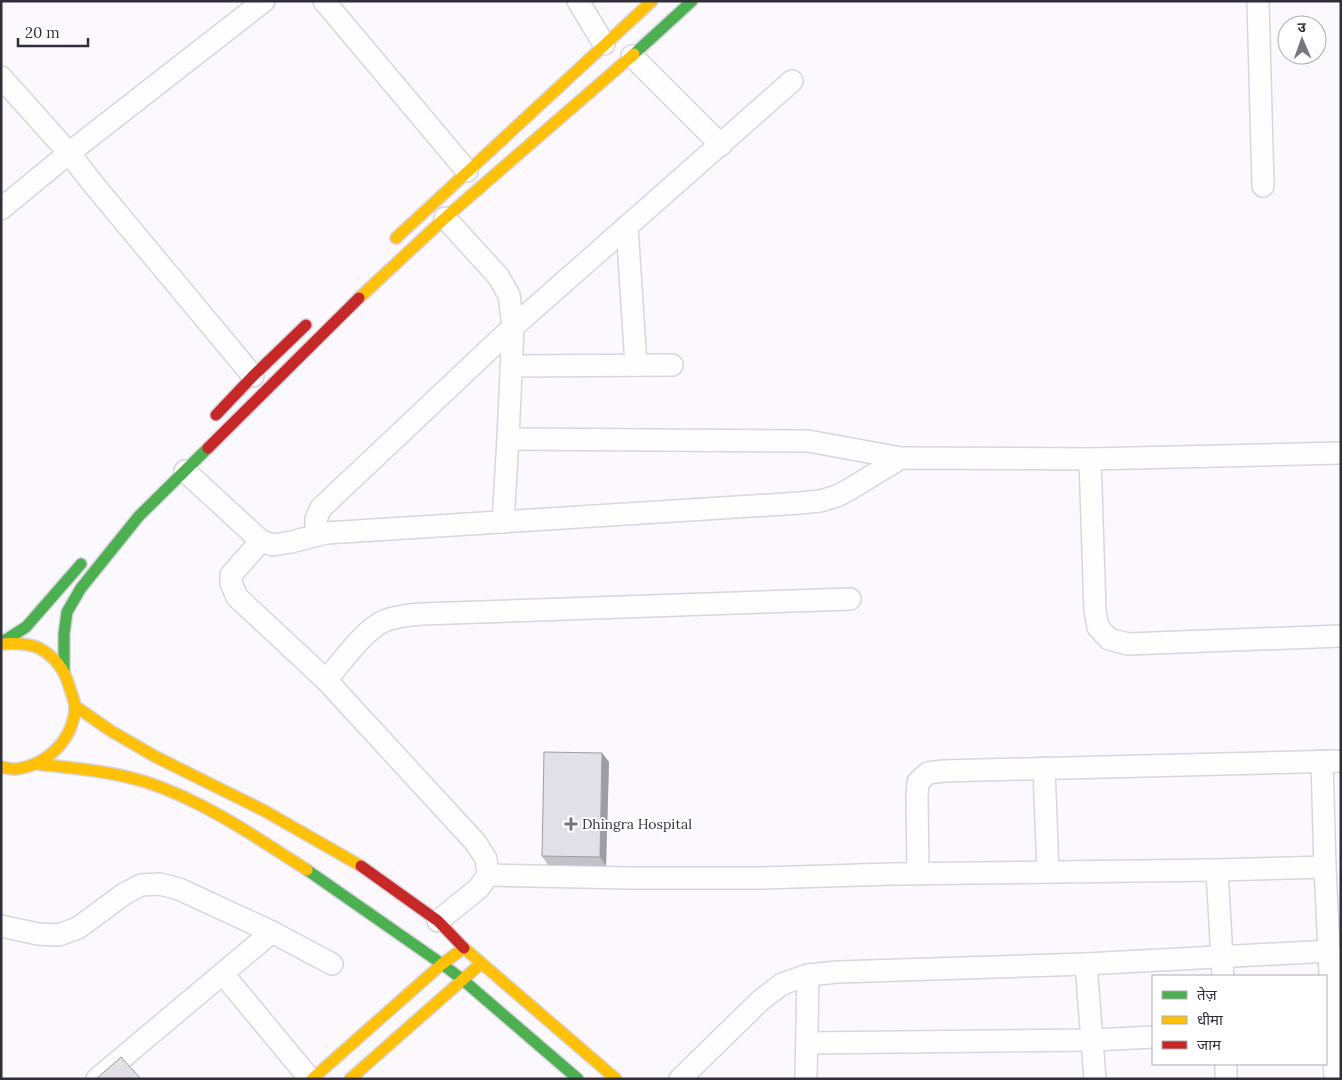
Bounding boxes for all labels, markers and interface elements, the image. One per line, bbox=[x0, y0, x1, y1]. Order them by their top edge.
scale bar bbox=[18, 15, 88, 47]
north arrow bbox=[1277, 15, 1327, 65]
text: उ bbox=[1297, 18, 1307, 36]
text: 20 m bbox=[25, 23, 60, 42]
place label: Dhingra Hospital bbox=[582, 815, 692, 833]
marker: Dhingra Hospital bbox=[564, 817, 578, 831]
legend bbox=[1152, 975, 1327, 1065]
text: तेज़ bbox=[1197, 985, 1218, 1004]
text: धीमा bbox=[1197, 1010, 1224, 1029]
text: जाम bbox=[1197, 1035, 1222, 1054]

